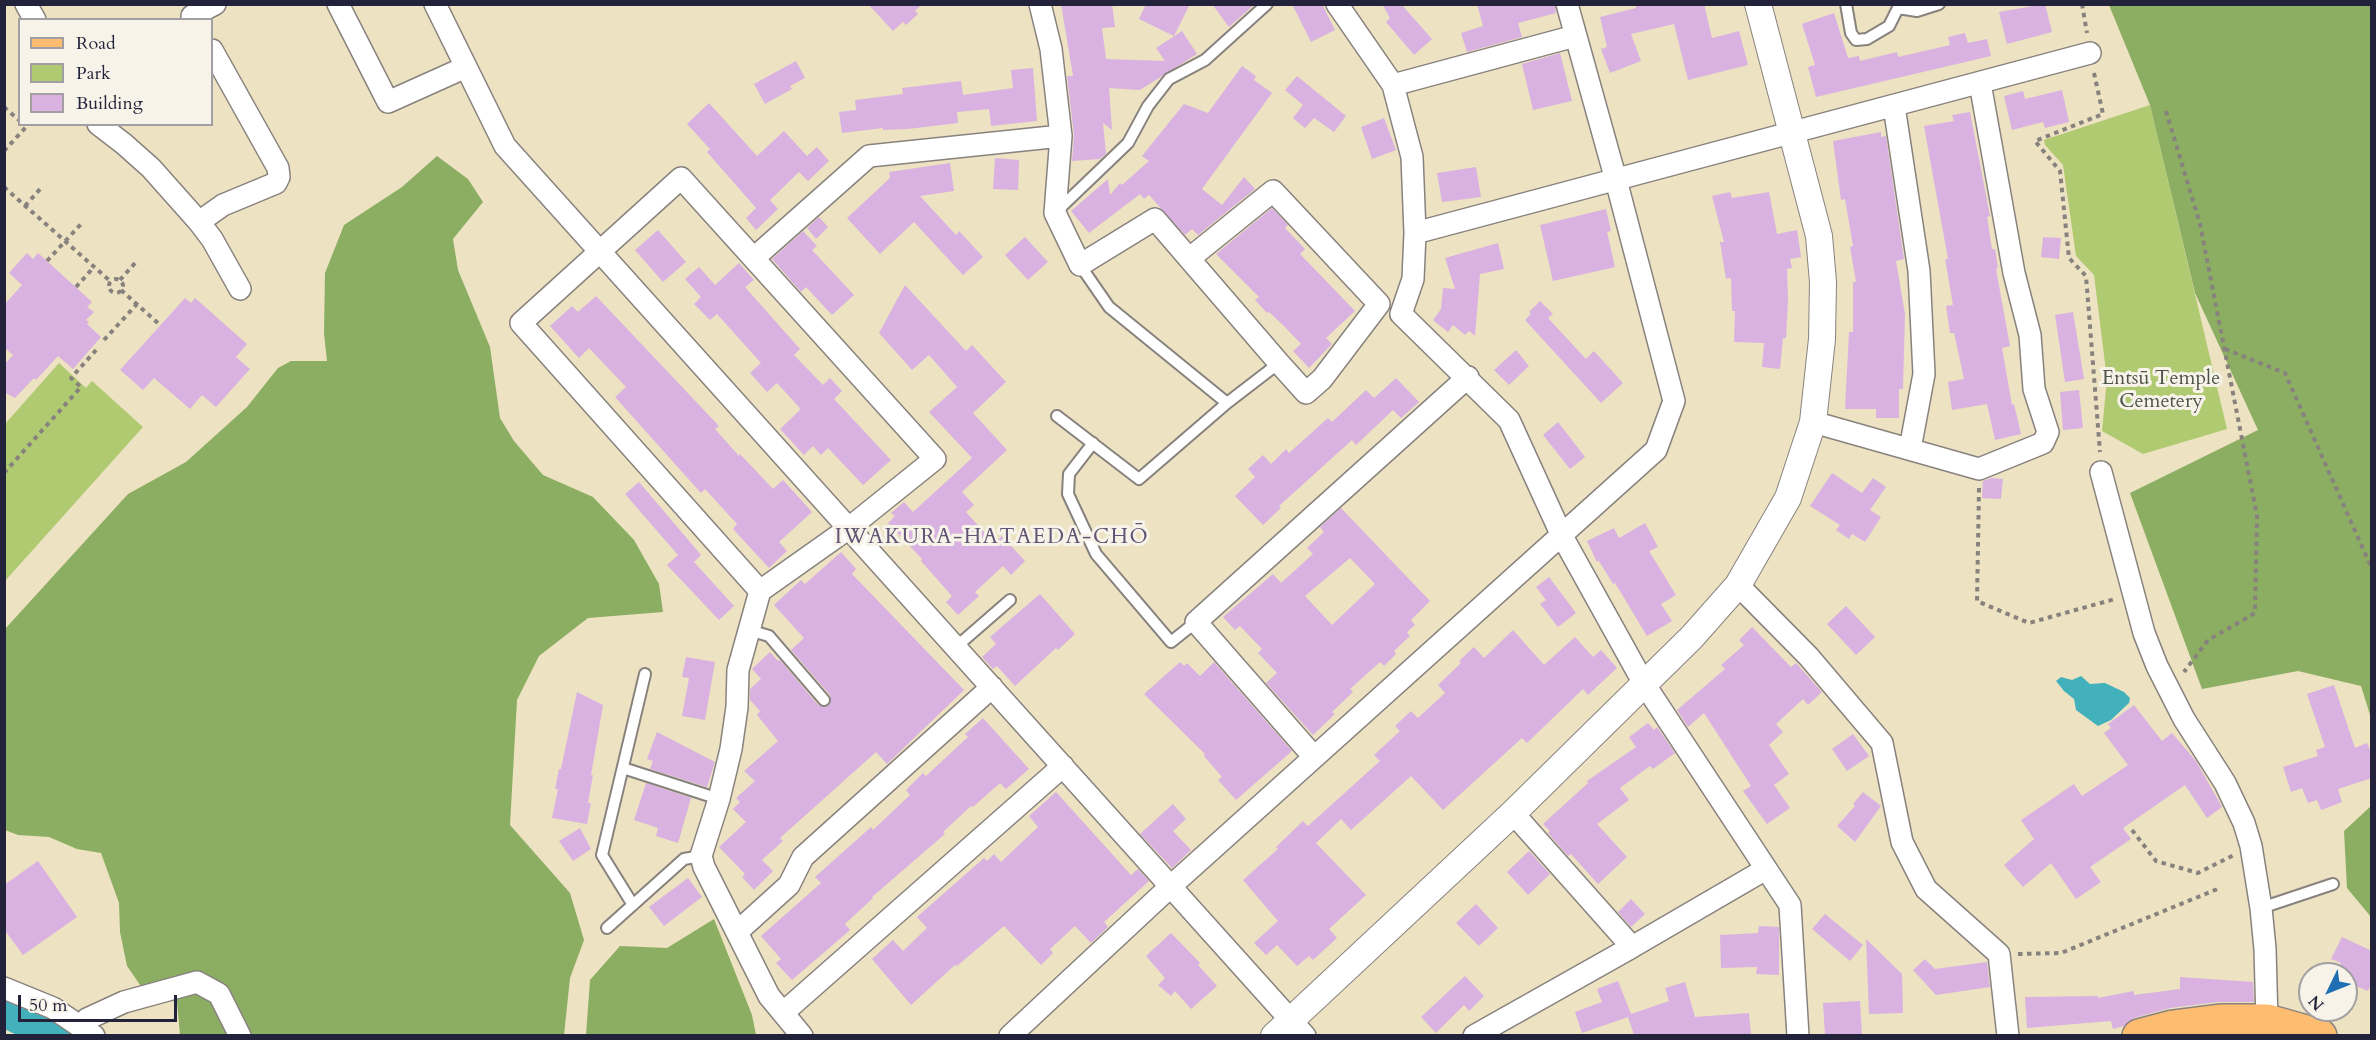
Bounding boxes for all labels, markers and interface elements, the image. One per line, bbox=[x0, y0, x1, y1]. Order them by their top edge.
legend bbox=[18, 18, 213, 126]
text: Road bbox=[76, 31, 116, 56]
text: Park bbox=[76, 61, 111, 86]
text: Building bbox=[76, 91, 143, 116]
park label: Entsū Temple Cemetery bbox=[2102, 367, 2220, 414]
district label: IWAKURA-HATAEDA-CHŌ bbox=[835, 525, 1149, 551]
north arrow bbox=[2298, 962, 2358, 1022]
scale bar bbox=[21, 983, 180, 1021]
text: N bbox=[2304, 990, 2329, 1015]
text: 50 m bbox=[29, 993, 68, 1018]

